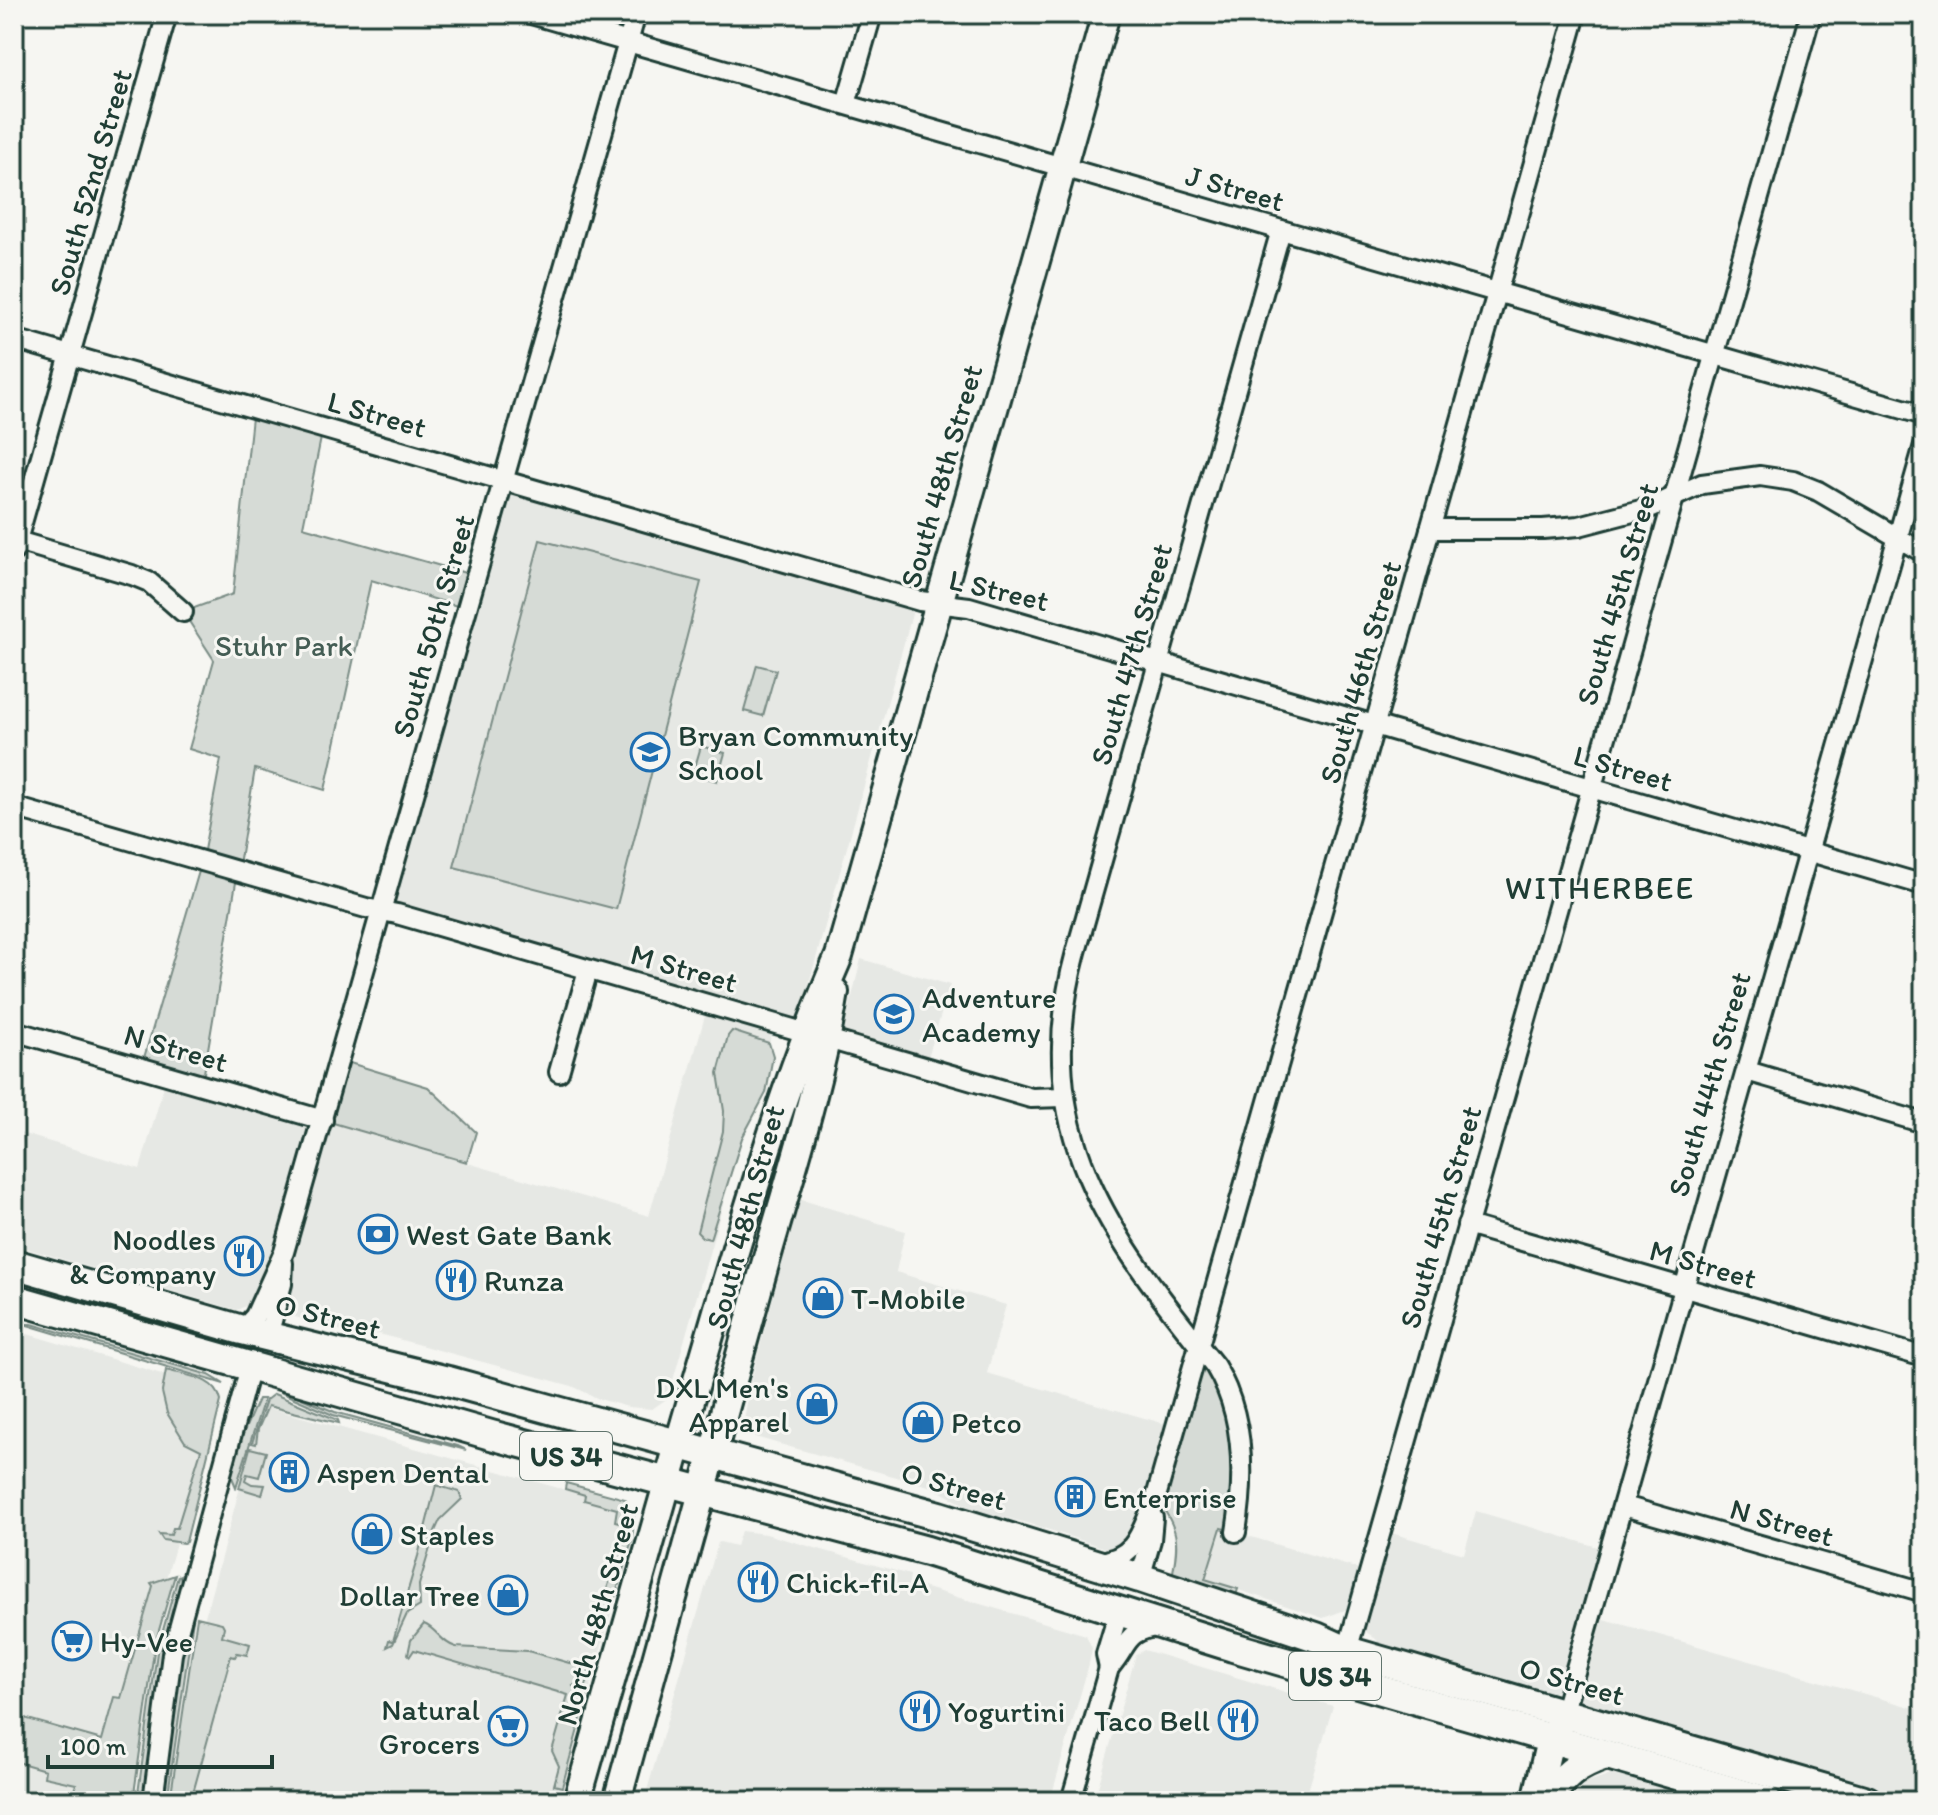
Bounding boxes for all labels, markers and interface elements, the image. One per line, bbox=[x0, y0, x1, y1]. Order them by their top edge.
street label: South 52nd Street bbox=[40, 65, 140, 299]
street label: J Street bbox=[1181, 156, 1289, 220]
street label: South 48th Street bbox=[891, 360, 991, 592]
street label: L Street bbox=[323, 382, 431, 446]
street label: South 45th Street bbox=[1568, 478, 1666, 710]
street label: South 50th Street bbox=[383, 510, 483, 742]
street label: South 47th Street bbox=[1082, 539, 1180, 769]
street label: South 46th Street bbox=[1311, 556, 1409, 788]
street label: L Street bbox=[946, 561, 1052, 619]
park label: Stuhr Park bbox=[215, 627, 353, 664]
place label: Bryan Community School bbox=[678, 717, 913, 788]
school or university icon: Bryan Community School bbox=[629, 731, 671, 773]
street label: L Street bbox=[1569, 736, 1677, 800]
district label: WITHERBEE bbox=[1505, 869, 1695, 907]
street label: M Street bbox=[626, 935, 742, 1001]
street label: South 44th Street bbox=[1659, 967, 1759, 1201]
place label: Adventure Academy bbox=[922, 979, 1056, 1050]
school or university icon: Adventure Academy bbox=[873, 993, 915, 1035]
street label: N Street bbox=[120, 1016, 232, 1080]
street label: South 48th Street bbox=[697, 1101, 793, 1333]
street label: South 45th Street bbox=[1391, 1101, 1489, 1333]
bank icon: West Gate Bank bbox=[357, 1213, 399, 1255]
place label: West Gate Bank bbox=[406, 1216, 612, 1253]
place label: Noodles & Company bbox=[69, 1221, 216, 1292]
street label: M Street bbox=[1645, 1231, 1761, 1297]
restaurant icon: Noodles & Company bbox=[223, 1235, 265, 1277]
restaurant icon: Runza bbox=[435, 1259, 477, 1301]
place label: Runza bbox=[484, 1262, 564, 1299]
shop icon: T-Mobile bbox=[802, 1277, 844, 1319]
place label: T-Mobile bbox=[851, 1280, 966, 1317]
street label: O Street bbox=[271, 1285, 385, 1347]
place label: DXL Men's Apparel bbox=[655, 1369, 790, 1440]
shop icon: DXL Men's Apparel bbox=[796, 1383, 838, 1425]
shop icon: Petco bbox=[902, 1401, 944, 1443]
place label: Petco bbox=[951, 1404, 1022, 1441]
road number: US 34 bbox=[520, 1432, 612, 1480]
building icon: Aspen Dental bbox=[268, 1451, 310, 1493]
street label: O Street bbox=[897, 1453, 1011, 1519]
place label: Aspen Dental bbox=[317, 1454, 489, 1491]
building icon: Enterprise bbox=[1054, 1476, 1096, 1518]
place label: Enterprise bbox=[1103, 1479, 1237, 1516]
street label: N Street bbox=[1726, 1490, 1838, 1554]
street label: North 48th Street bbox=[548, 1499, 646, 1729]
shop icon: Staples bbox=[351, 1513, 393, 1555]
place label: Staples bbox=[400, 1516, 495, 1553]
restaurant icon: Chick-fil-A bbox=[737, 1561, 779, 1603]
place label: Chick-fil-A bbox=[786, 1564, 929, 1601]
shop icon: Dollar Tree bbox=[487, 1574, 529, 1616]
place label: Dollar Tree bbox=[339, 1577, 480, 1614]
supermarket icon: Hy-Vee bbox=[51, 1620, 93, 1662]
place label: Hy-Vee bbox=[100, 1623, 193, 1660]
street label: O Street bbox=[1515, 1648, 1629, 1714]
road number: US 34 bbox=[1289, 1652, 1381, 1700]
restaurant icon: Yogurtini bbox=[899, 1690, 941, 1732]
place label: Natural Grocers bbox=[379, 1691, 481, 1762]
place label: Yogurtini bbox=[948, 1693, 1065, 1730]
restaurant icon: Taco Bell bbox=[1217, 1699, 1259, 1741]
place label: Taco Bell bbox=[1094, 1702, 1211, 1739]
supermarket icon: Natural Grocers bbox=[487, 1705, 529, 1747]
scale bar bbox=[48, 1719, 272, 1769]
text: 100 m bbox=[60, 1732, 126, 1761]

